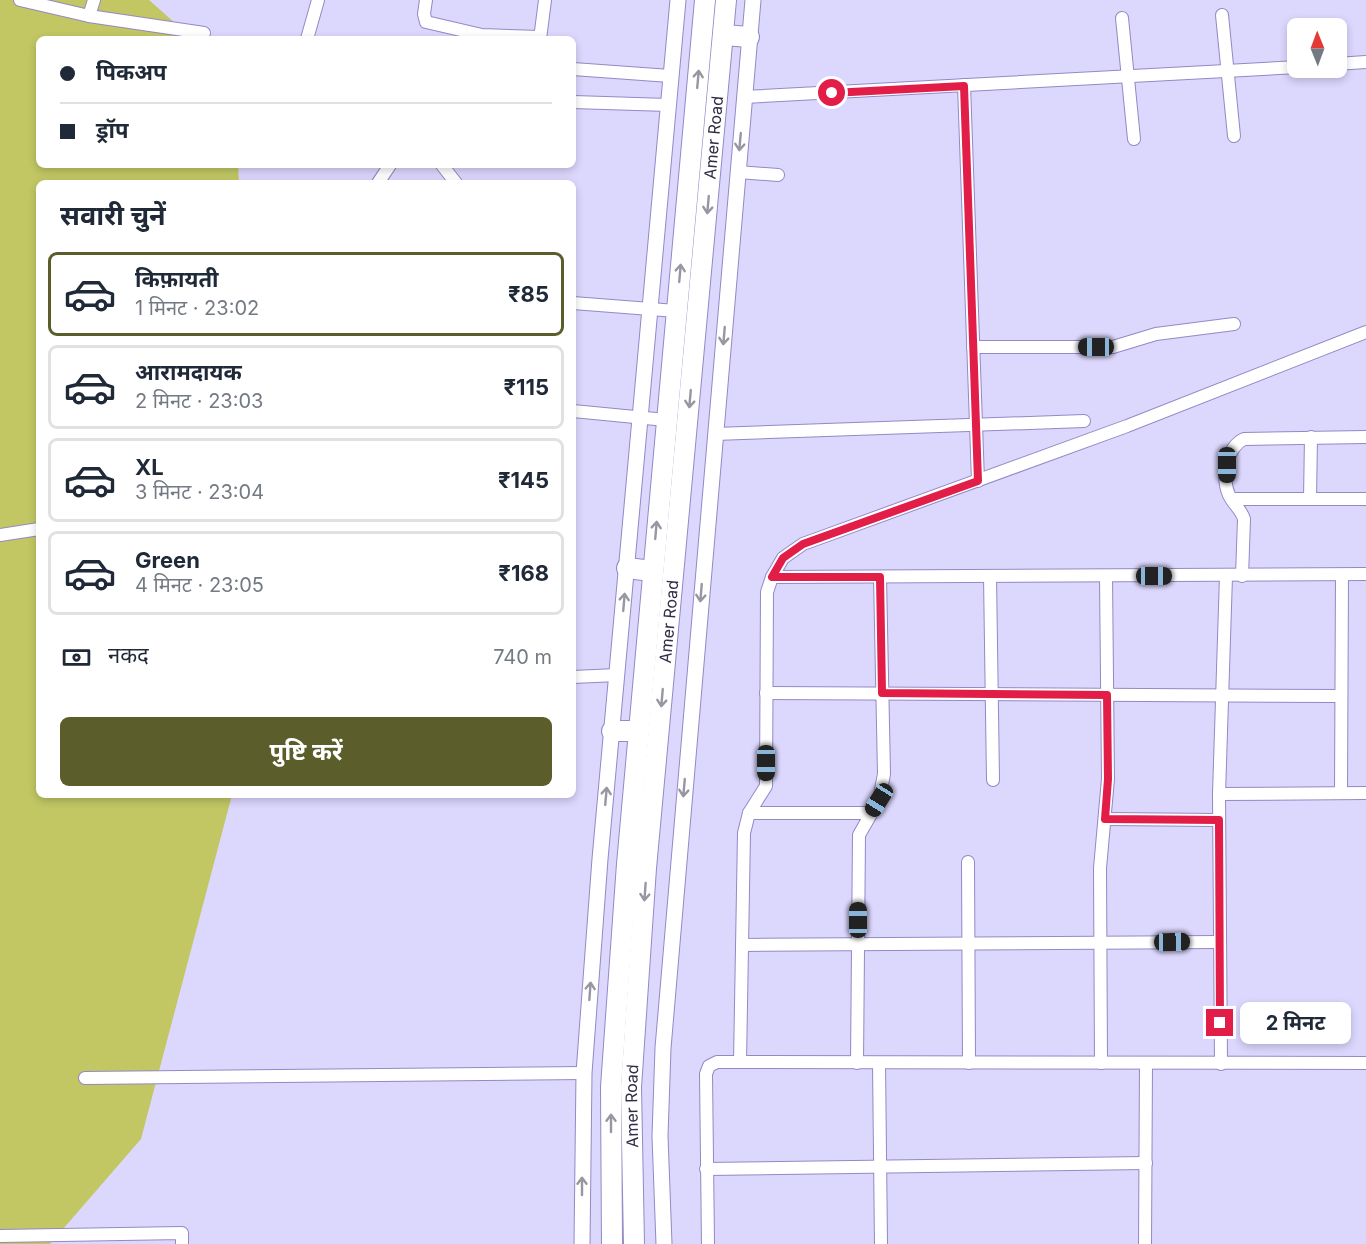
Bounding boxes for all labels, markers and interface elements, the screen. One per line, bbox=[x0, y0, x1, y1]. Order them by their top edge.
north arrow bbox=[1287, 18, 1347, 78]
map controls bbox=[1287, 18, 1347, 78]
text: पिकअप bbox=[96, 59, 167, 85]
one-way arrow bbox=[693, 70, 704, 90]
route start bbox=[818, 79, 845, 106]
street label: Amer Road bbox=[700, 95, 727, 180]
text: ड्रॉप bbox=[96, 117, 129, 143]
one-way arrow bbox=[734, 132, 745, 151]
one-way arrow bbox=[702, 194, 713, 214]
text: सवारी चुनें bbox=[60, 199, 166, 232]
one-way arrow bbox=[675, 264, 686, 284]
text: किफ़ायती bbox=[135, 266, 219, 292]
icon: car bbox=[63, 267, 117, 321]
text: ₹85 bbox=[508, 281, 549, 307]
text: 1 मिनट · 23:02 bbox=[135, 296, 259, 320]
one-way arrow bbox=[718, 326, 729, 346]
car bbox=[1078, 338, 1114, 356]
text: आरामदायक bbox=[135, 359, 242, 385]
icon: car bbox=[63, 360, 117, 414]
text: ₹115 bbox=[503, 374, 549, 400]
one-way arrow bbox=[684, 388, 695, 408]
text: 2 मिनट · 23:03 bbox=[135, 389, 263, 413]
car bbox=[1218, 447, 1236, 483]
icon: car bbox=[63, 453, 117, 507]
text: XL bbox=[135, 454, 164, 480]
text: ₹145 bbox=[498, 467, 549, 493]
text: 3 मिनट · 23:04 bbox=[135, 480, 264, 504]
one-way arrow bbox=[651, 521, 662, 541]
icon: car bbox=[63, 546, 117, 600]
text: Green bbox=[135, 547, 200, 573]
text: ₹168 bbox=[498, 560, 549, 586]
car bbox=[1136, 567, 1172, 585]
text: 4 मिनट · 23:05 bbox=[135, 573, 264, 597]
street label: Amer Road bbox=[655, 579, 683, 664]
one-way arrow bbox=[695, 583, 706, 603]
one-way arrow bbox=[619, 593, 630, 613]
icon: cash bbox=[60, 641, 93, 674]
text: नकद bbox=[108, 642, 149, 668]
text: 740 m bbox=[493, 645, 552, 669]
one-way arrow bbox=[656, 687, 667, 707]
button: पुष्टि करें bbox=[60, 717, 552, 786]
car bbox=[757, 745, 775, 781]
one-way arrow bbox=[678, 777, 689, 797]
car bbox=[862, 780, 896, 820]
one-way arrow bbox=[601, 787, 612, 807]
one-way arrow bbox=[639, 881, 650, 901]
car bbox=[849, 902, 867, 938]
car bbox=[1154, 933, 1190, 951]
one-way arrow bbox=[585, 981, 596, 1001]
callout: 2 मिनट bbox=[1241, 1002, 1352, 1044]
route end bbox=[1206, 1009, 1233, 1036]
text: 2 मिनट bbox=[1266, 1011, 1325, 1035]
street label: Amer Road bbox=[621, 1064, 643, 1148]
one-way arrow bbox=[605, 1113, 617, 1133]
one-way arrow bbox=[576, 1176, 588, 1196]

